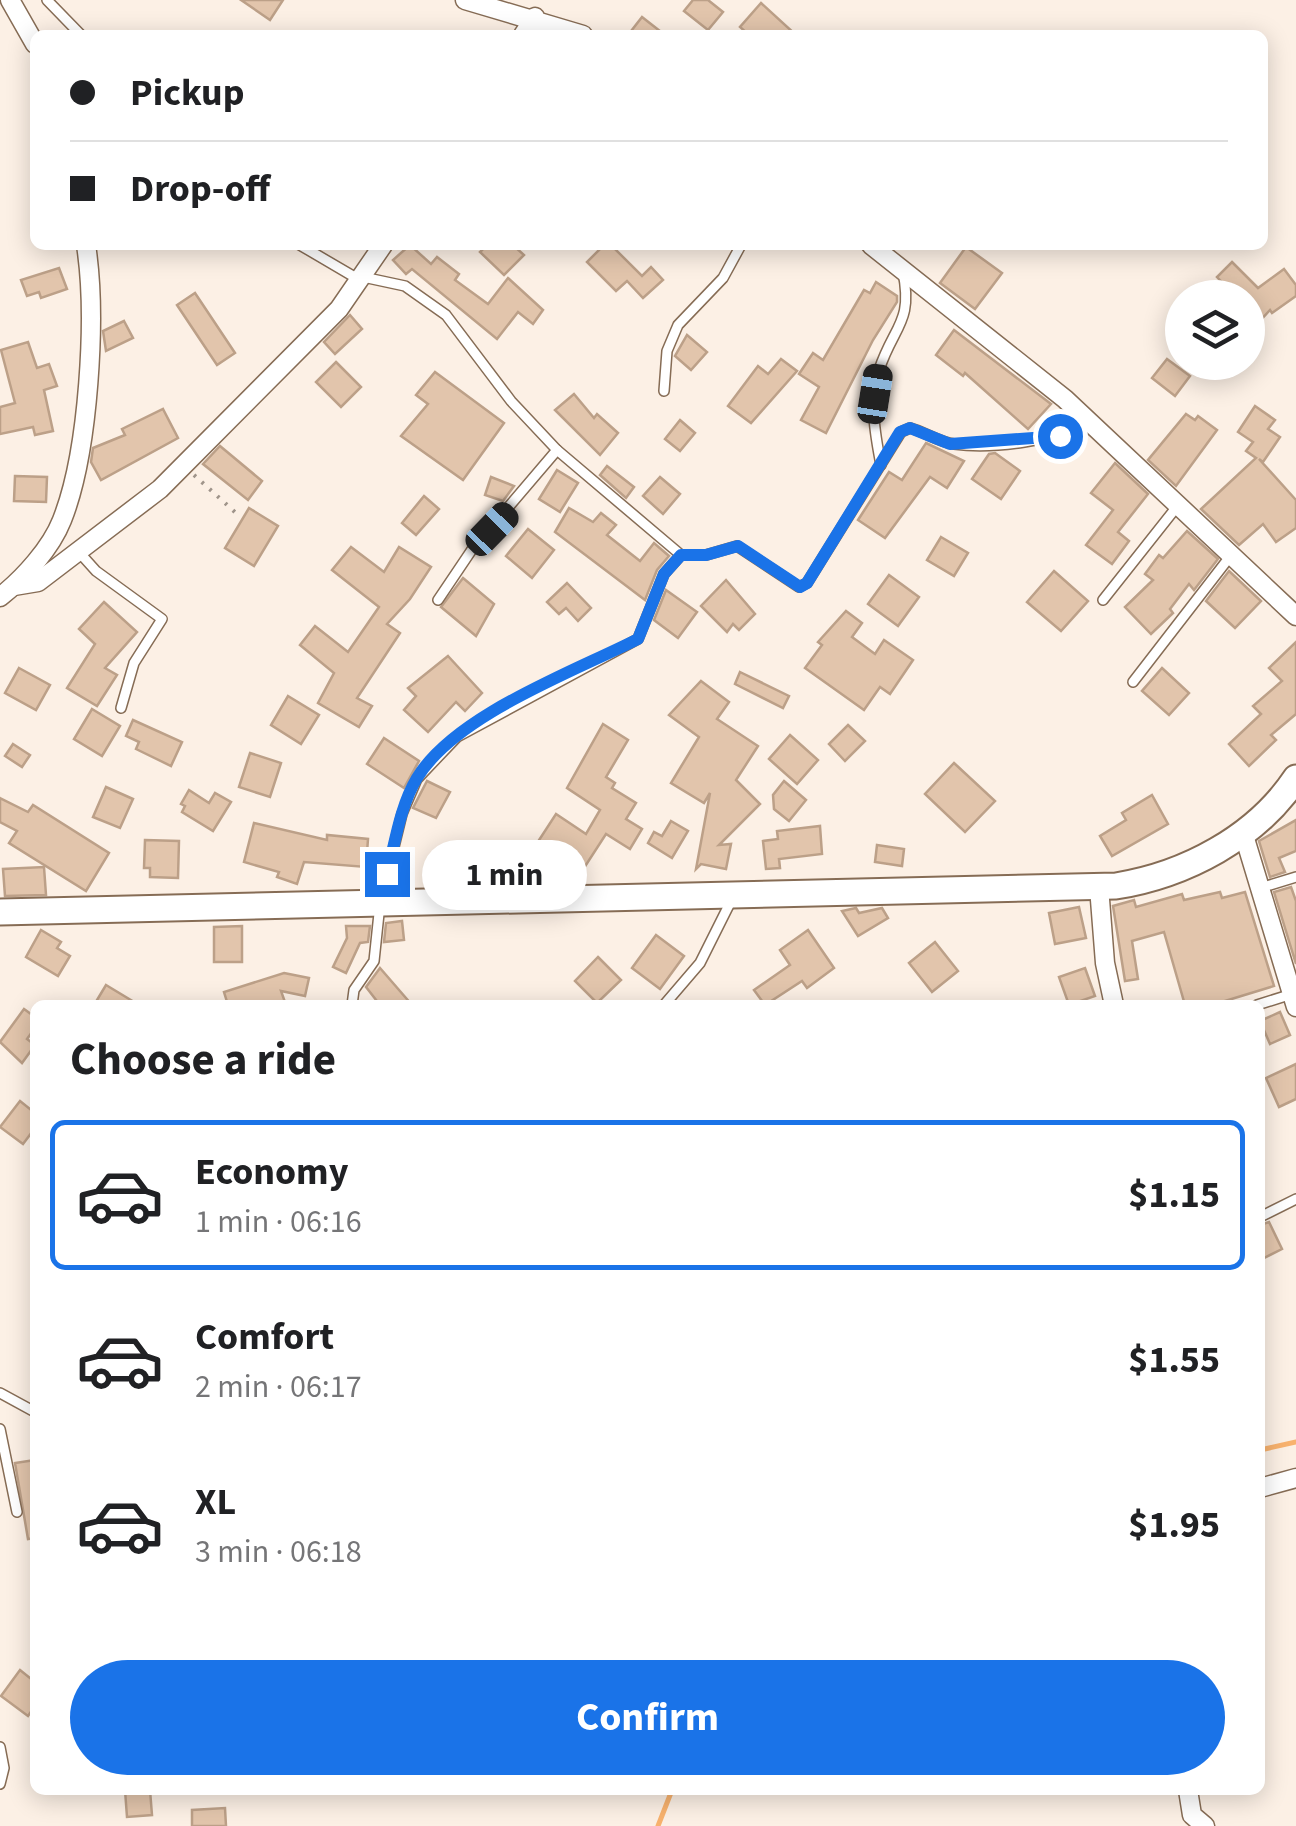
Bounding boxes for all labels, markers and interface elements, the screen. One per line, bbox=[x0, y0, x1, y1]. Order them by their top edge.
text: Pickup bbox=[130, 66, 244, 120]
text: Drop-off bbox=[130, 162, 270, 216]
map controls bbox=[1165, 280, 1265, 380]
button: layers bbox=[1165, 280, 1265, 380]
car bbox=[855, 362, 895, 426]
route start bbox=[1038, 414, 1083, 459]
car bbox=[460, 497, 524, 561]
callout: 1 min bbox=[422, 839, 587, 909]
route end bbox=[365, 852, 410, 897]
text: 1 min bbox=[466, 852, 543, 898]
text: Choose a ride bbox=[70, 1028, 336, 1092]
text: Economy bbox=[195, 1145, 348, 1199]
icon: car bbox=[75, 1150, 165, 1240]
text: $1.15 bbox=[1128, 1168, 1220, 1222]
text: 1 min · 06:16 bbox=[195, 1199, 362, 1245]
text: Comfort bbox=[195, 1310, 334, 1364]
icon: car bbox=[75, 1315, 165, 1405]
text: $1.55 bbox=[1128, 1333, 1220, 1387]
text: 2 min · 06:17 bbox=[195, 1364, 362, 1410]
text: XL bbox=[195, 1475, 236, 1529]
icon: car bbox=[75, 1480, 165, 1570]
text: $1.95 bbox=[1128, 1498, 1220, 1552]
text: 3 min · 06:18 bbox=[195, 1529, 362, 1575]
button: Confirm bbox=[70, 1660, 1225, 1775]

